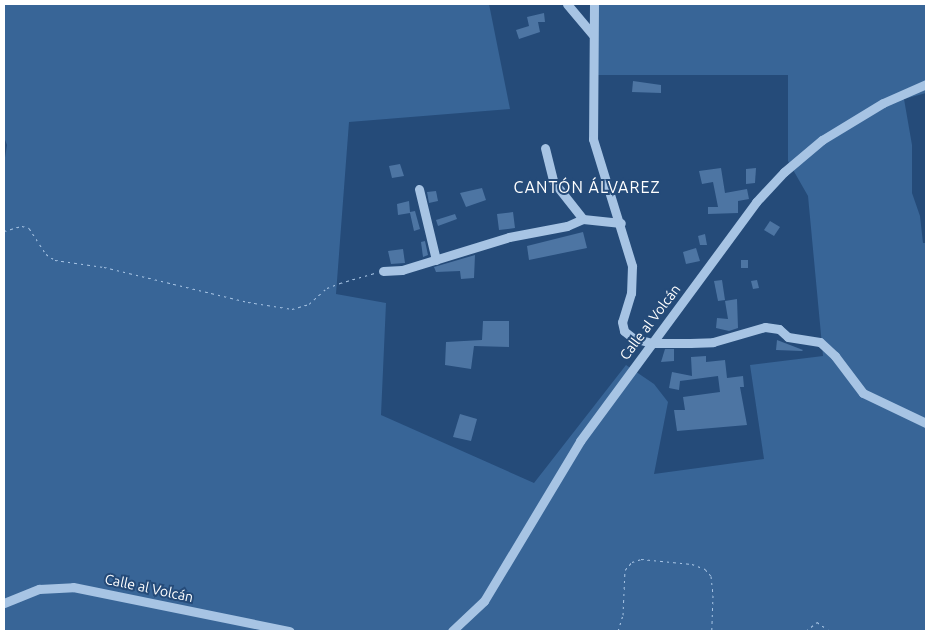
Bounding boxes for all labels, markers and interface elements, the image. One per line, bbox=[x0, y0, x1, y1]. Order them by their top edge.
district label: CANTÓN ÁLVAREZ bbox=[512, 177, 662, 197]
street label: Calle al Volcán bbox=[616, 281, 684, 363]
street label: Calle al Volcán bbox=[103, 570, 195, 606]

